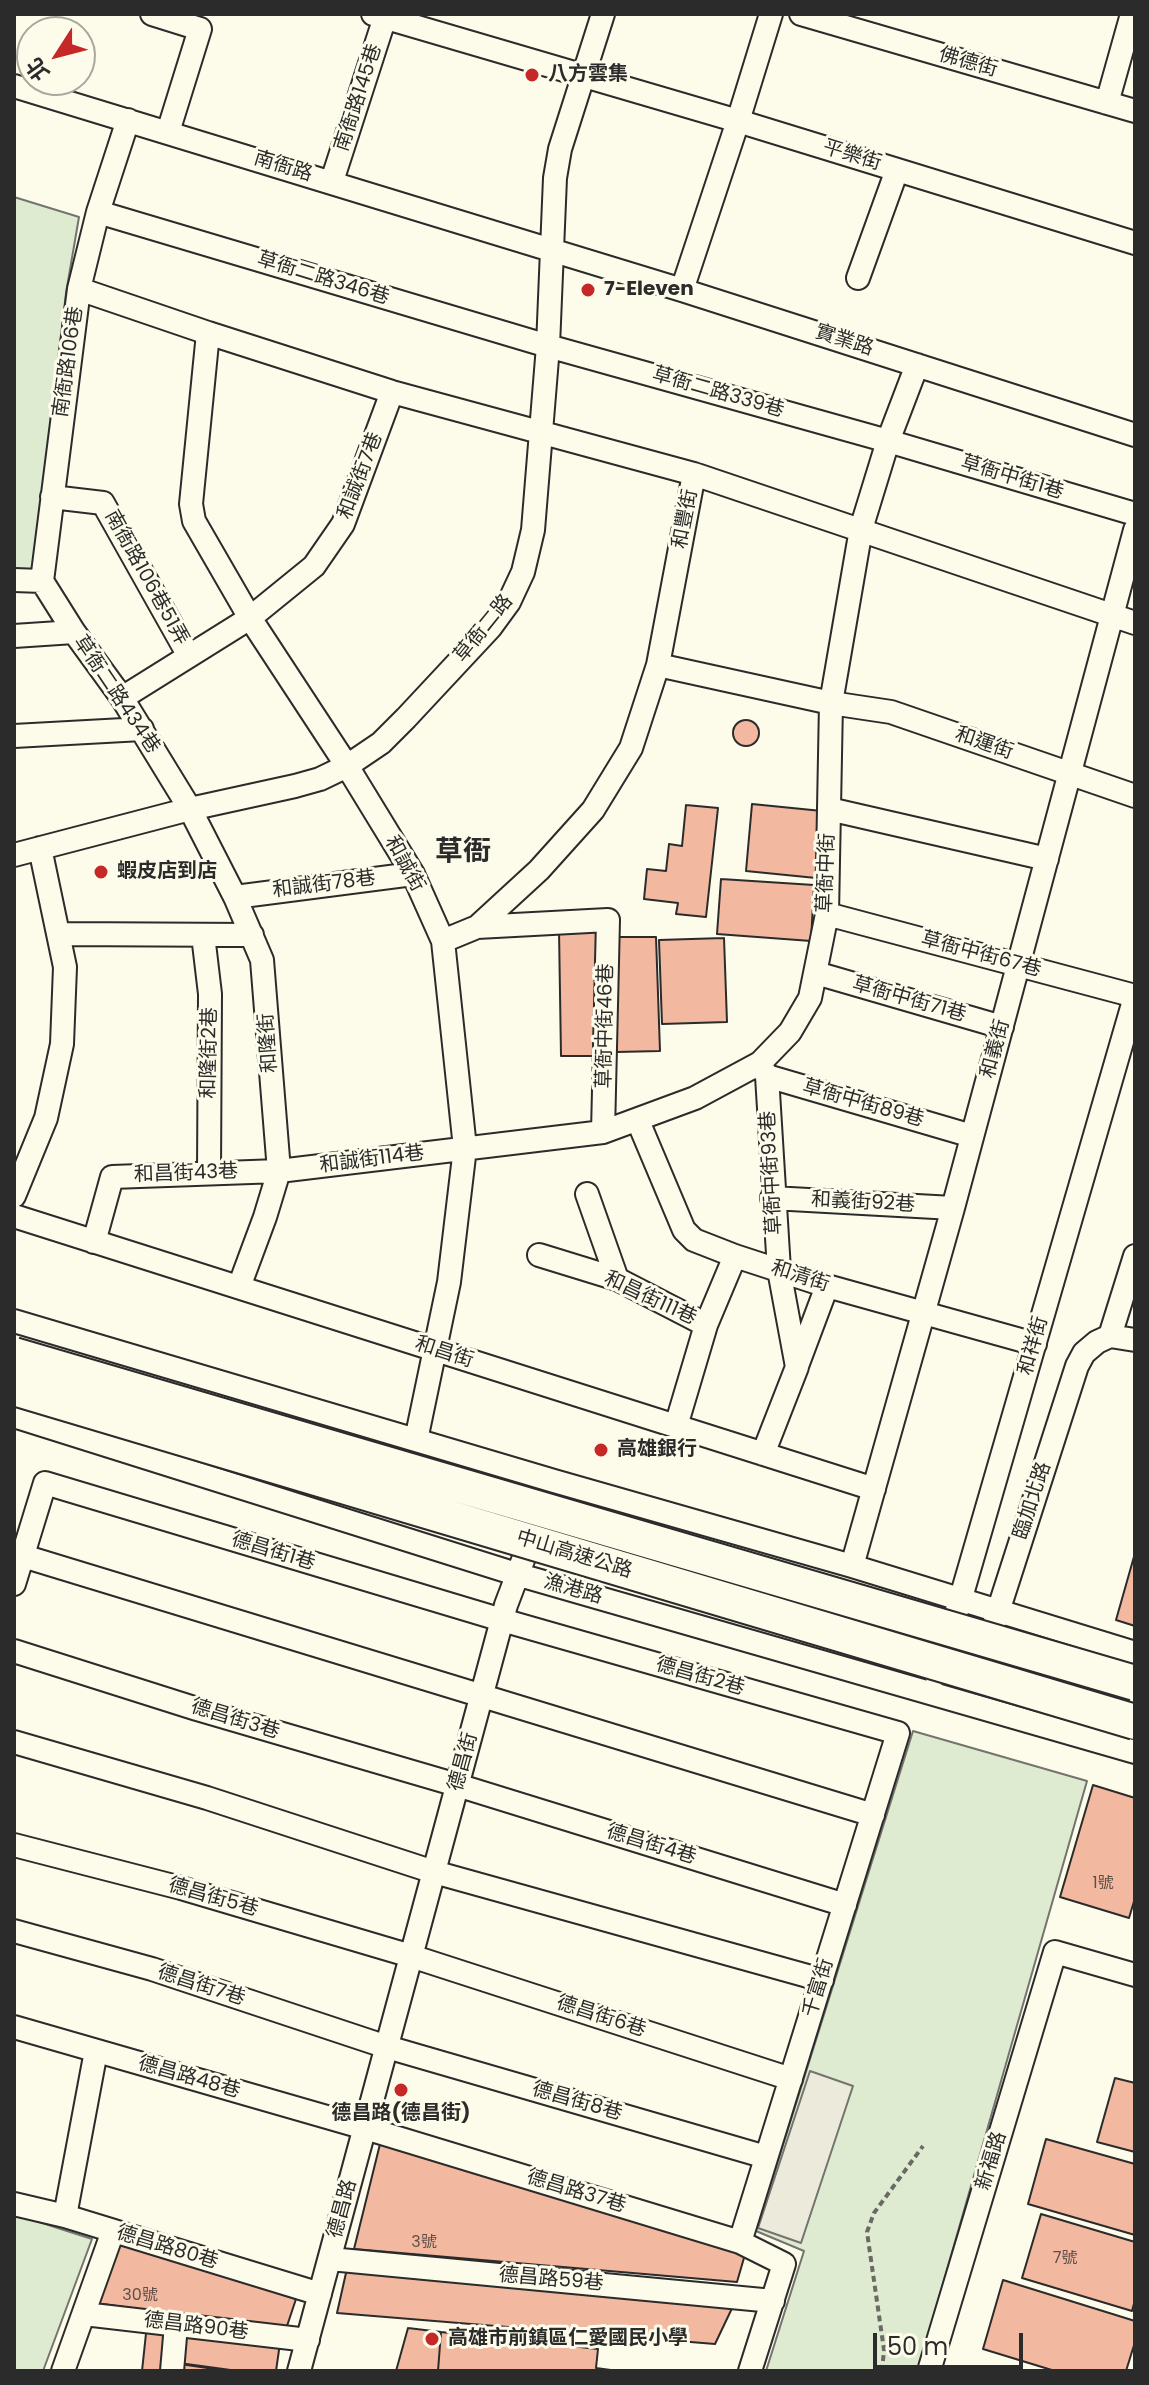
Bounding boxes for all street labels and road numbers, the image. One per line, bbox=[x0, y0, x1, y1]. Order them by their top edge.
street label: 南衙路145巷 bbox=[330, 41, 388, 155]
street label: 佛德街 bbox=[936, 43, 1000, 83]
street label: 平樂街 bbox=[820, 136, 884, 176]
street label: 南衙路 bbox=[251, 147, 315, 187]
street label: 草衙二路346巷 bbox=[254, 247, 392, 311]
street label: 南衙路106巷 bbox=[49, 305, 89, 419]
street label: 實業路 bbox=[812, 320, 876, 362]
street label: 草衙二路339巷 bbox=[649, 363, 787, 423]
street label: 和誠街7巷 bbox=[334, 429, 388, 523]
street label: 草衙中街1巷 bbox=[958, 451, 1066, 505]
street label: 和豐街 bbox=[668, 487, 704, 551]
street label: 南衙路106巷51弄 bbox=[99, 506, 193, 650]
street label: 草衙二路 bbox=[450, 590, 518, 668]
street label: 草衙二路434巷 bbox=[68, 632, 164, 758]
street label: 和運街 bbox=[952, 723, 1016, 765]
street label: 和誠街 bbox=[379, 832, 429, 896]
street label: 草衙中街 bbox=[814, 833, 840, 913]
street label: 和誠街78巷 bbox=[271, 867, 377, 903]
street label: 草衙中街67巷 bbox=[918, 927, 1044, 983]
street label: 草衙中街46巷 bbox=[593, 963, 619, 1089]
street label: 草衙中街71巷 bbox=[849, 972, 969, 1028]
street label: 和隆街2巷 bbox=[197, 1007, 223, 1099]
street label: 和隆街 bbox=[255, 1012, 283, 1074]
street label: 和義街 bbox=[977, 1017, 1015, 1081]
street label: 草衙中街89巷 bbox=[800, 1075, 926, 1133]
street label: 草衙中街93巷 bbox=[757, 1110, 787, 1236]
street label: 和誠街114巷 bbox=[318, 1142, 426, 1178]
street label: 和昌街43巷 bbox=[133, 1160, 239, 1188]
street label: 和義街92巷 bbox=[810, 1188, 916, 1218]
street label: 和清街 bbox=[768, 1256, 832, 1298]
street label: 和昌街111巷 bbox=[600, 1267, 700, 1331]
street label: 和祥街 bbox=[1014, 1314, 1054, 1378]
street label: 和昌街 bbox=[412, 1332, 476, 1374]
street label: 臨加北路 bbox=[1009, 1459, 1057, 1543]
street label: 中山高速公路 bbox=[513, 1526, 635, 1584]
street label: 德昌街1巷 bbox=[228, 1528, 318, 1576]
street label: 漁港路 bbox=[541, 1570, 605, 1610]
street label: 德昌街2巷 bbox=[653, 1653, 747, 1701]
street label: 德昌街3巷 bbox=[188, 1695, 282, 1745]
street label: 德昌街 bbox=[445, 1730, 483, 1794]
street label: 德昌街4巷 bbox=[603, 1820, 699, 1870]
street label: 德昌街5巷 bbox=[165, 1874, 261, 1922]
street label: 千富街 bbox=[799, 1956, 839, 2020]
street label: 德昌街7巷 bbox=[154, 1961, 248, 2011]
street label: 德昌街6巷 bbox=[553, 1991, 649, 2043]
street label: 德昌路48巷 bbox=[135, 2052, 243, 2104]
street label: 德昌街8巷 bbox=[529, 2078, 625, 2126]
street label: 新福路 bbox=[972, 2129, 1012, 2193]
street label: 德昌路37巷 bbox=[523, 2166, 629, 2218]
street label: 德昌路 bbox=[324, 2177, 362, 2241]
street label: 德昌路80巷 bbox=[113, 2221, 221, 2275]
street label: 德昌路59巷 bbox=[498, 2263, 604, 2297]
street label: 德昌路90巷 bbox=[142, 2309, 250, 2345]

